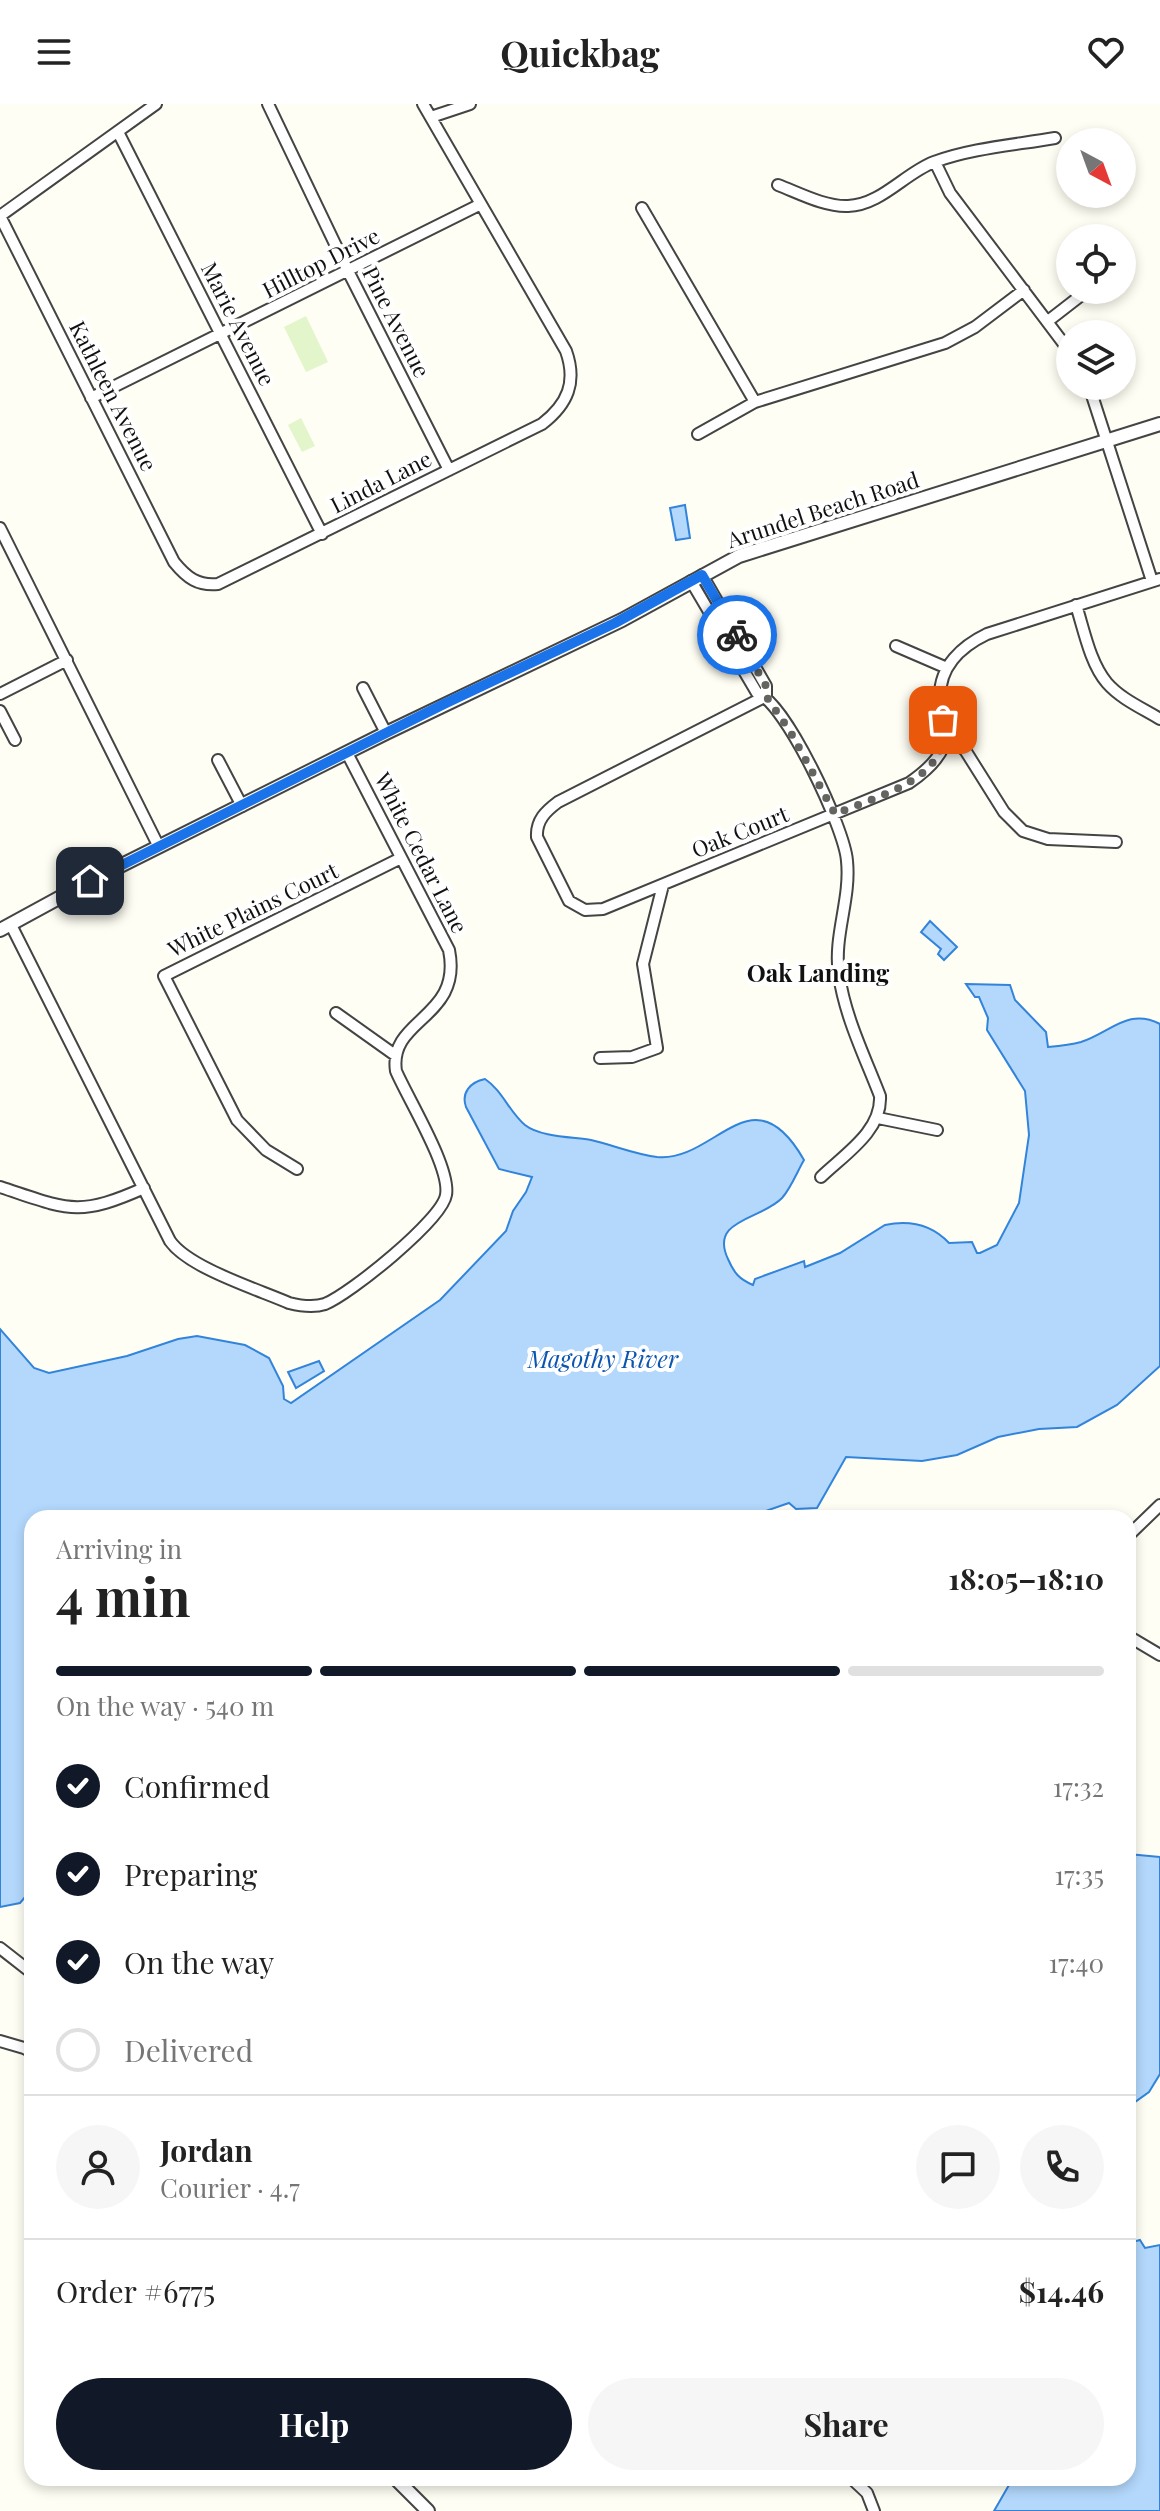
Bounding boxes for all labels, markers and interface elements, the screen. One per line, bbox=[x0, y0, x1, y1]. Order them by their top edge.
text: Quickbag bbox=[500, 28, 660, 76]
icon: menu bbox=[32, 30, 76, 74]
icon: heart bbox=[1084, 30, 1128, 74]
north arrow bbox=[1056, 128, 1136, 208]
map controls bbox=[1056, 128, 1136, 400]
street label: Hilltop Drive bbox=[257, 220, 384, 304]
button: locate bbox=[1056, 224, 1136, 304]
street label: Marie Avenue bbox=[195, 257, 283, 390]
street label: Pine Avenue bbox=[356, 261, 438, 382]
street label: Kathleen Avenue bbox=[63, 315, 165, 476]
button: layers bbox=[1056, 320, 1136, 400]
street label: Linda Lane bbox=[325, 443, 436, 519]
street label: Arundel Beach Road bbox=[722, 464, 923, 555]
courier bbox=[697, 595, 777, 675]
icon: bike bbox=[715, 613, 759, 657]
pin bbox=[909, 686, 977, 754]
icon: bag bbox=[921, 698, 965, 742]
street label: White Cedar Lane bbox=[368, 766, 475, 938]
street label: Oak Court bbox=[687, 798, 794, 864]
pin bbox=[56, 847, 124, 915]
street label: White Plains Court bbox=[162, 854, 344, 964]
icon: home bbox=[68, 859, 112, 903]
district label: Oak Landing bbox=[747, 956, 890, 988]
water label: Magothy River bbox=[527, 1342, 679, 1374]
text: Arriving in bbox=[56, 1531, 182, 1566]
text: 18:05–18:10 bbox=[948, 1558, 1104, 1598]
text: 4 min bbox=[56, 1561, 190, 1630]
text: On the way · 540 m bbox=[56, 1688, 274, 1723]
icon: check bbox=[56, 1764, 100, 1808]
text: Confirmed bbox=[124, 1766, 270, 1806]
text: 17:32 bbox=[1053, 1769, 1104, 1804]
icon: check bbox=[56, 1852, 100, 1896]
text: Preparing bbox=[124, 1854, 257, 1894]
text: 17:35 bbox=[1054, 1857, 1104, 1892]
icon: check bbox=[56, 1940, 100, 1984]
text: On the way bbox=[124, 1942, 274, 1982]
text: 17:40 bbox=[1048, 1945, 1104, 1980]
text: Delivered bbox=[124, 2030, 253, 2070]
button: person bbox=[56, 2125, 140, 2209]
button: chat bbox=[916, 2125, 1000, 2209]
button: phone bbox=[1020, 2125, 1104, 2209]
text: Jordan bbox=[160, 2130, 253, 2170]
text: Courier · 4.7 bbox=[160, 2170, 300, 2205]
text: Order #6775 bbox=[56, 2271, 215, 2311]
text: $14.46 bbox=[1019, 2271, 1104, 2311]
button: Help bbox=[56, 2378, 572, 2470]
button: Share bbox=[588, 2378, 1104, 2470]

